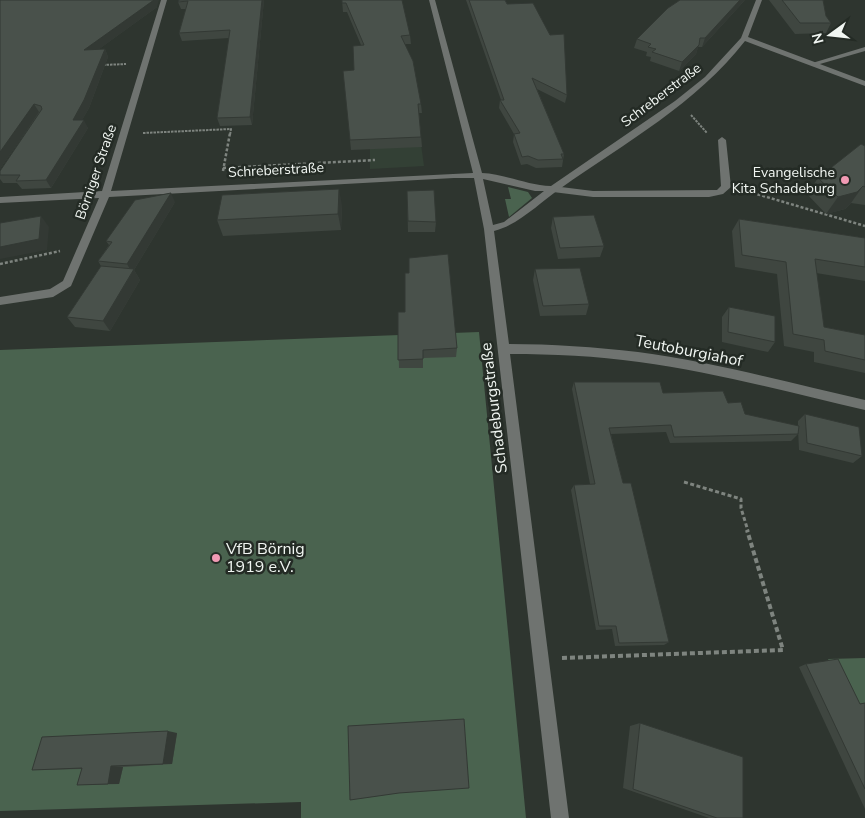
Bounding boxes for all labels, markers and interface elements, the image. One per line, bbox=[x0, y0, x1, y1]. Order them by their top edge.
north arrow bbox=[805, 10, 855, 60]
text: N bbox=[807, 31, 828, 46]
street label: Schreberstraße bbox=[617, 59, 705, 131]
street label: Börniger Straße bbox=[71, 122, 121, 222]
street label: Schreberstraße bbox=[228, 158, 324, 182]
place label: Evangelische Kita Schadeburg bbox=[732, 163, 835, 198]
marker: Evangelische Kita Schadeburg bbox=[839, 174, 851, 186]
street label: Teutoburgiahof bbox=[633, 330, 745, 372]
street label: Schadeburgstraße bbox=[475, 341, 513, 475]
place label: VfB Börnig 1919 e.V. bbox=[225, 538, 305, 578]
marker: VfB Börnig 1919 e.V. bbox=[210, 552, 222, 564]

